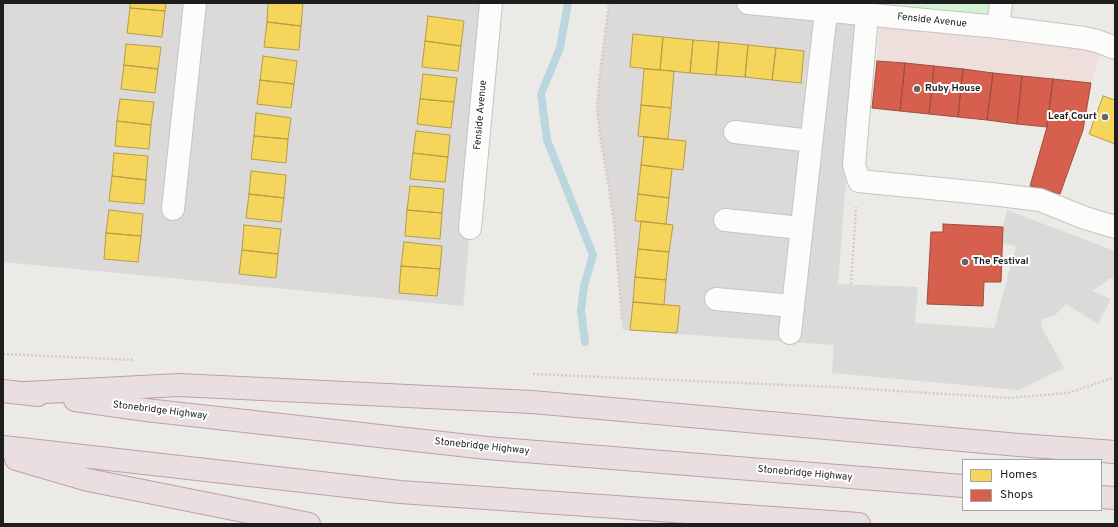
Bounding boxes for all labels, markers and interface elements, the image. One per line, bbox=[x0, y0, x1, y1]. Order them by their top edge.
street label: Fenside Avenue bbox=[897, 11, 967, 31]
street label: Fenside Avenue bbox=[472, 80, 490, 150]
place label: Ruby House bbox=[925, 83, 981, 95]
marker: Ruby House bbox=[912, 84, 922, 94]
place label: Leaf Court bbox=[1048, 111, 1097, 123]
marker: Leaf Court bbox=[1100, 112, 1110, 122]
place label: The Festival bbox=[973, 256, 1029, 268]
marker: The Festival bbox=[960, 257, 970, 267]
street label: Stonebridge Highway bbox=[112, 399, 208, 423]
street label: Stonebridge Highway bbox=[434, 436, 530, 458]
legend bbox=[962, 459, 1102, 511]
street label: Stonebridge Highway bbox=[757, 464, 853, 484]
text: Homes bbox=[1000, 467, 1037, 483]
text: Shops bbox=[1000, 487, 1033, 503]

